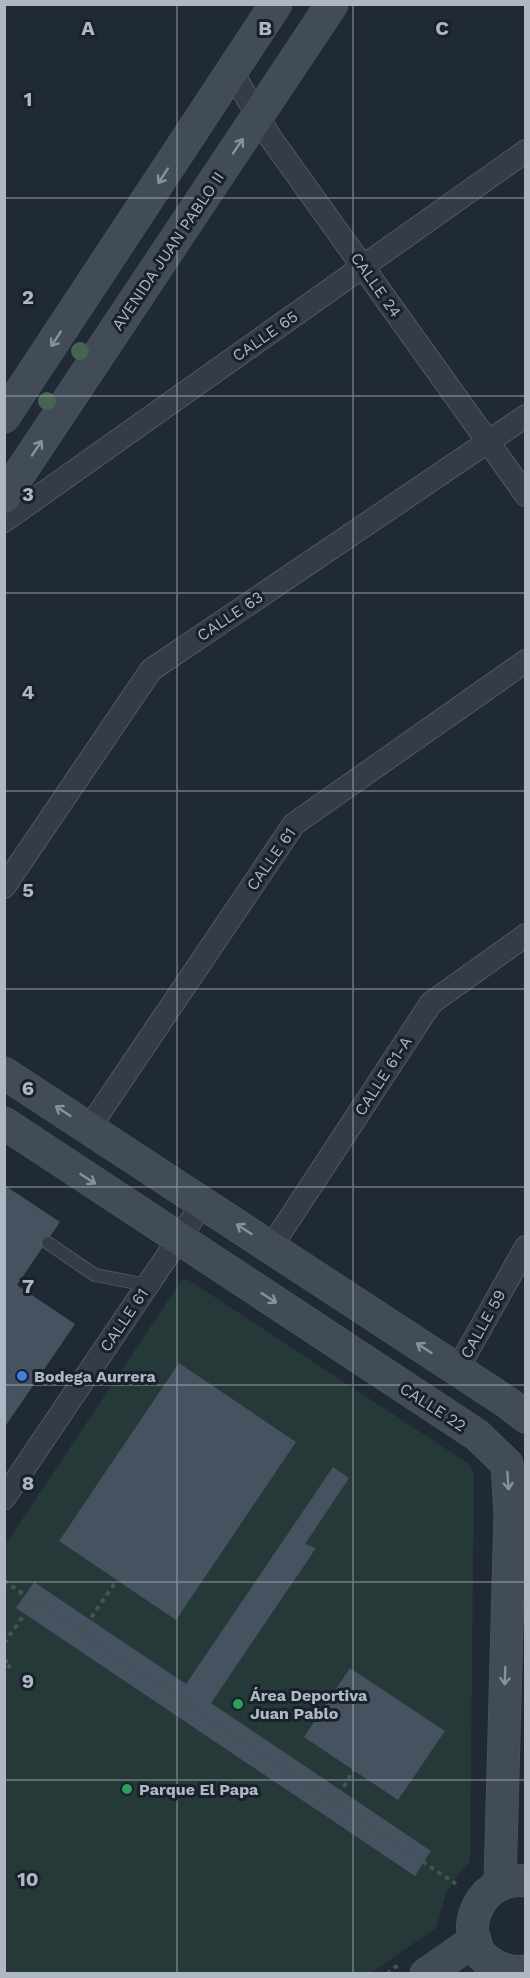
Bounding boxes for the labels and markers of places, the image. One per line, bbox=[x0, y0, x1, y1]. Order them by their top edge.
place label: Bodega Aurrera bbox=[34, 1367, 157, 1386]
marker: Bodega Aurrera bbox=[15, 1369, 29, 1383]
place label: Área Deportiva Juan Pablo bbox=[250, 1686, 368, 1723]
marker: Área Deportiva Juan Pablo bbox=[231, 1697, 245, 1711]
place label: Parque El Papa bbox=[139, 1780, 259, 1799]
marker: Parque El Papa bbox=[120, 1782, 134, 1796]

